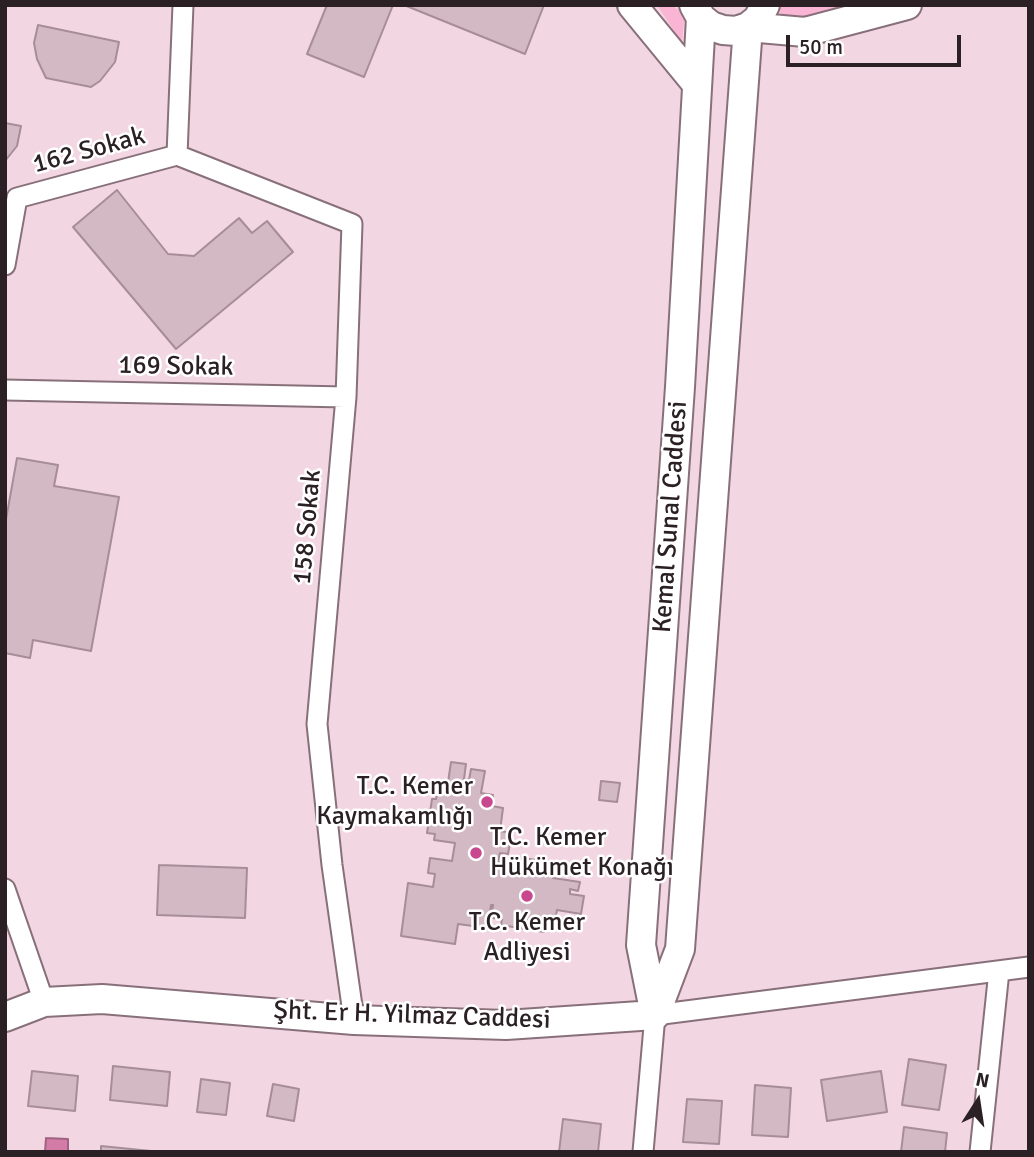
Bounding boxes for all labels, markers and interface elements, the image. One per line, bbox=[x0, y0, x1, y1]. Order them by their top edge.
scale bar bbox=[789, 21, 964, 65]
text: 50 m bbox=[799, 34, 843, 60]
street label: 162 Sokak bbox=[29, 121, 149, 181]
street label: 169 Sokak bbox=[118, 350, 234, 384]
street label: Kemal Sunal Caddesi bbox=[647, 400, 695, 634]
street label: 158 Sokak bbox=[287, 468, 329, 586]
place label: T.C. Kemer Kaymakamlığı bbox=[316, 771, 473, 832]
marker: T.C. Kemer Kaymakamlığı bbox=[479, 794, 495, 810]
place label: T.C. Kemer Hükümet Konağı bbox=[490, 822, 674, 884]
marker: T.C. Kemer Hükümet Konağı bbox=[468, 845, 484, 861]
marker: T.C. Kemer Adliyesi bbox=[519, 888, 535, 904]
place label: T.C. Kemer Adliyesi bbox=[469, 907, 585, 968]
street label: Şht. Er H. Yilmaz Caddesi bbox=[273, 996, 551, 1036]
north arrow bbox=[943, 1066, 1013, 1136]
text: N bbox=[973, 1067, 991, 1094]

